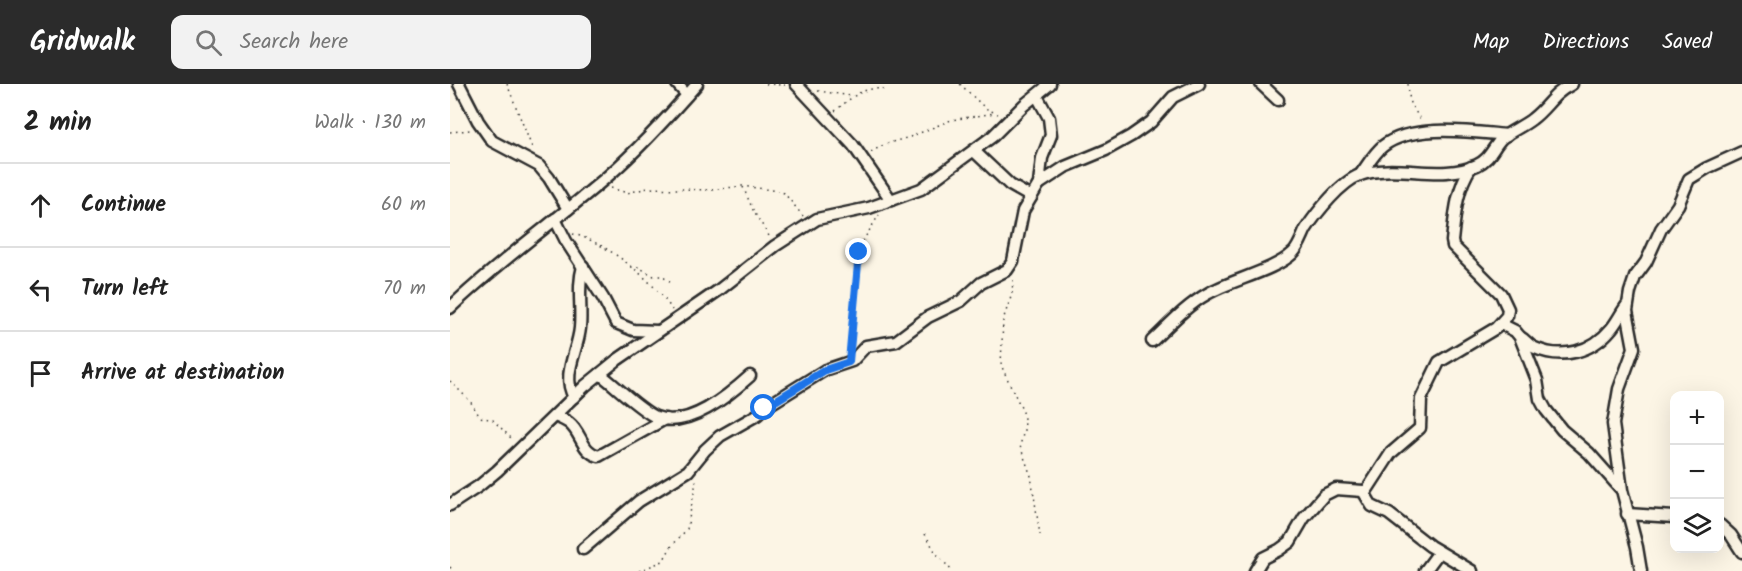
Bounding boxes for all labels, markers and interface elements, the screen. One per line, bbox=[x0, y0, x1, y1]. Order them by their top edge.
search box bbox=[171, 15, 591, 69]
text: Gridwalk bbox=[30, 20, 135, 65]
text: Search here bbox=[240, 25, 348, 60]
icon: search bbox=[192, 26, 225, 59]
text: Map bbox=[1473, 26, 1509, 59]
text: Directions bbox=[1542, 26, 1629, 59]
text: Saved bbox=[1662, 26, 1712, 59]
text: 2 min bbox=[24, 102, 92, 144]
text: Walk · 130 m bbox=[314, 107, 426, 139]
text: Continue bbox=[81, 188, 166, 223]
icon: ahead bbox=[24, 189, 57, 222]
text: 60 m bbox=[381, 189, 426, 221]
route end bbox=[845, 238, 871, 264]
text: Turn left bbox=[81, 272, 168, 307]
icon: left bbox=[24, 273, 57, 306]
text: 70 m bbox=[383, 273, 426, 305]
text: Arrive at destination bbox=[81, 356, 284, 391]
icon: arrive bbox=[24, 357, 57, 390]
map controls bbox=[1670, 391, 1724, 553]
button: + bbox=[1670, 391, 1724, 445]
route start bbox=[750, 394, 776, 420]
button: − bbox=[1670, 445, 1724, 499]
button: layers bbox=[1670, 499, 1724, 553]

